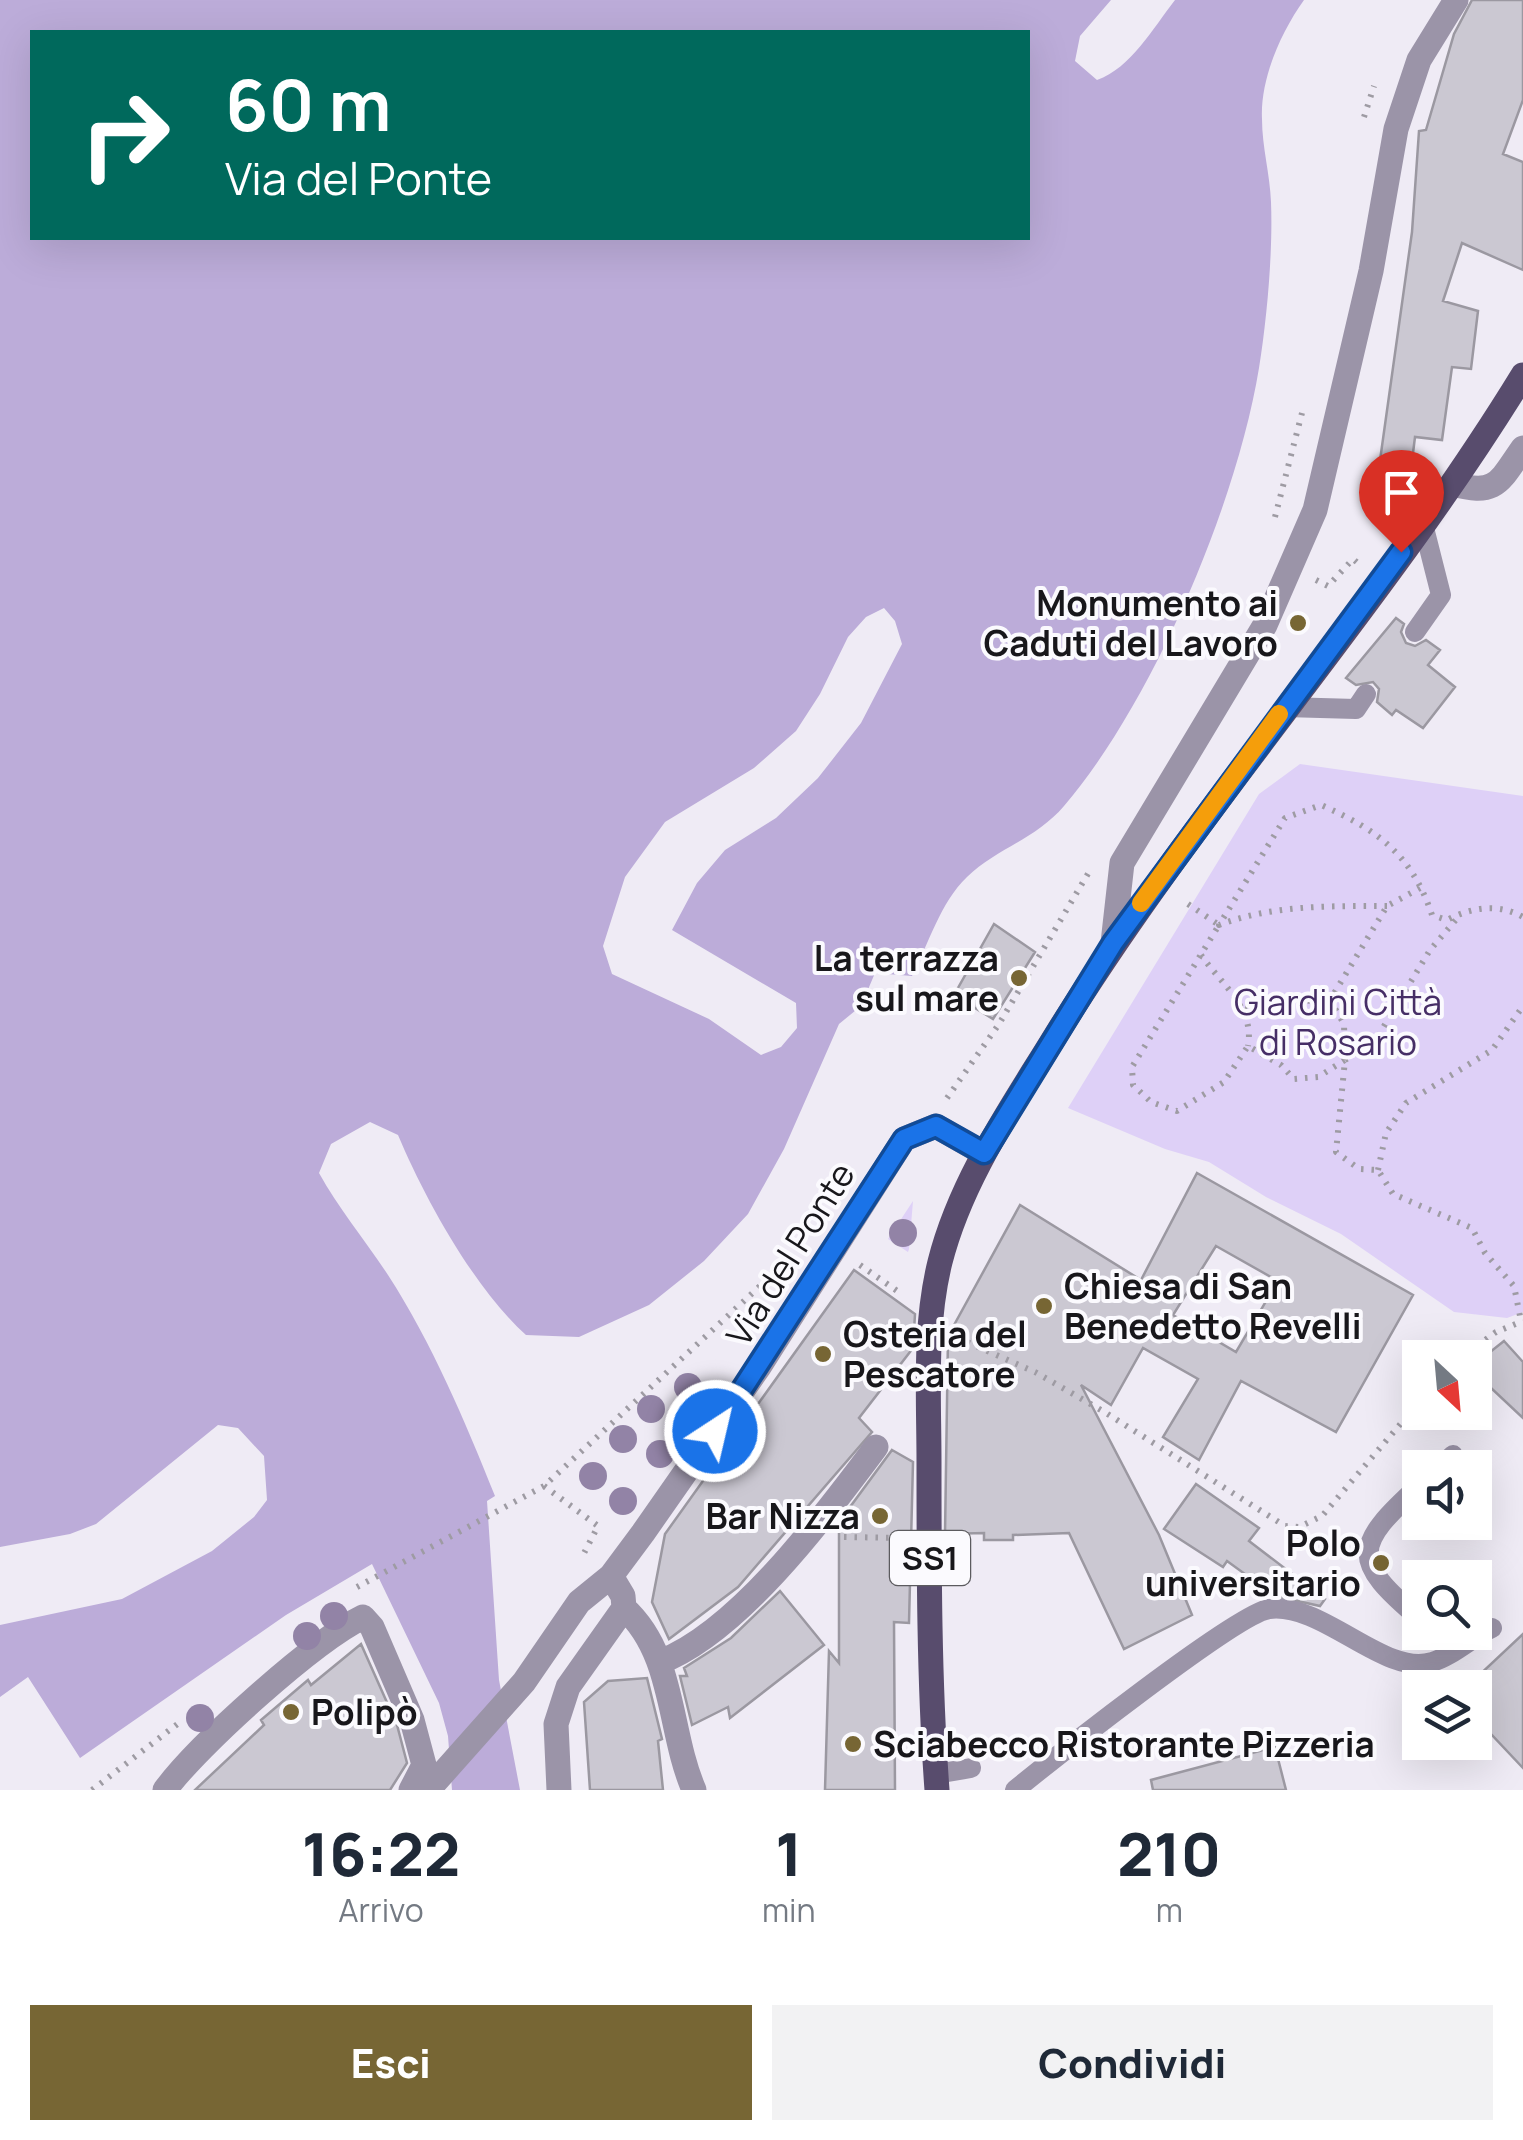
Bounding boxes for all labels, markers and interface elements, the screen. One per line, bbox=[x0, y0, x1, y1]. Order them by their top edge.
text: 60 m bbox=[225, 56, 392, 152]
icon: right bbox=[60, 70, 190, 200]
text: Via del Ponte bbox=[225, 147, 492, 209]
pin bbox=[1359, 450, 1444, 553]
icon: arrive bbox=[1374, 465, 1429, 520]
place label: Monumento ai Caduti del Lavoro bbox=[983, 579, 1278, 667]
marker: Monumento ai Caduti del Lavoro bbox=[1287, 612, 1309, 634]
place label: La terrazza sul mare bbox=[814, 934, 999, 1022]
marker: La terrazza sul mare bbox=[1008, 967, 1030, 989]
park label: Giardini Città di Rosario bbox=[1234, 978, 1442, 1066]
street label: Via del Ponte bbox=[715, 1153, 865, 1355]
place label: Chiesa di San Benedetto Revelli bbox=[1064, 1262, 1361, 1350]
marker: Chiesa di San Benedetto Revelli bbox=[1033, 1295, 1055, 1317]
place label: Osteria del Pescatore bbox=[843, 1310, 1027, 1398]
north arrow bbox=[1402, 1340, 1492, 1430]
map controls bbox=[1402, 1340, 1492, 1760]
marker: Osteria del Pescatore bbox=[812, 1343, 834, 1365]
position arrow bbox=[663, 1379, 767, 1483]
button: sound bbox=[1402, 1450, 1492, 1540]
place label: Bar Nizza bbox=[705, 1492, 860, 1540]
marker: Bar Nizza bbox=[869, 1505, 891, 1527]
place label: Polo universitario bbox=[1145, 1519, 1361, 1607]
road number: SS1 bbox=[890, 1531, 970, 1585]
marker: Polo universitario bbox=[1370, 1552, 1392, 1574]
button: search bbox=[1402, 1560, 1492, 1650]
button: layers bbox=[1402, 1670, 1492, 1760]
place label: Polipò bbox=[311, 1688, 418, 1736]
marker: Polipò bbox=[280, 1701, 302, 1723]
place label: Sciabecco Ristorante Pizzeria bbox=[873, 1720, 1375, 1768]
marker: Sciabecco Ristorante Pizzeria bbox=[842, 1733, 864, 1755]
text: 16:22 bbox=[302, 1812, 460, 1894]
text: 1 bbox=[775, 1812, 802, 1894]
text: 210 bbox=[1117, 1812, 1221, 1894]
text: Arrivo bbox=[338, 1888, 424, 1932]
text: min bbox=[762, 1888, 816, 1932]
text: m bbox=[1156, 1888, 1183, 1932]
button: Esci bbox=[30, 2005, 752, 2120]
button: Condividi bbox=[772, 2005, 1493, 2120]

